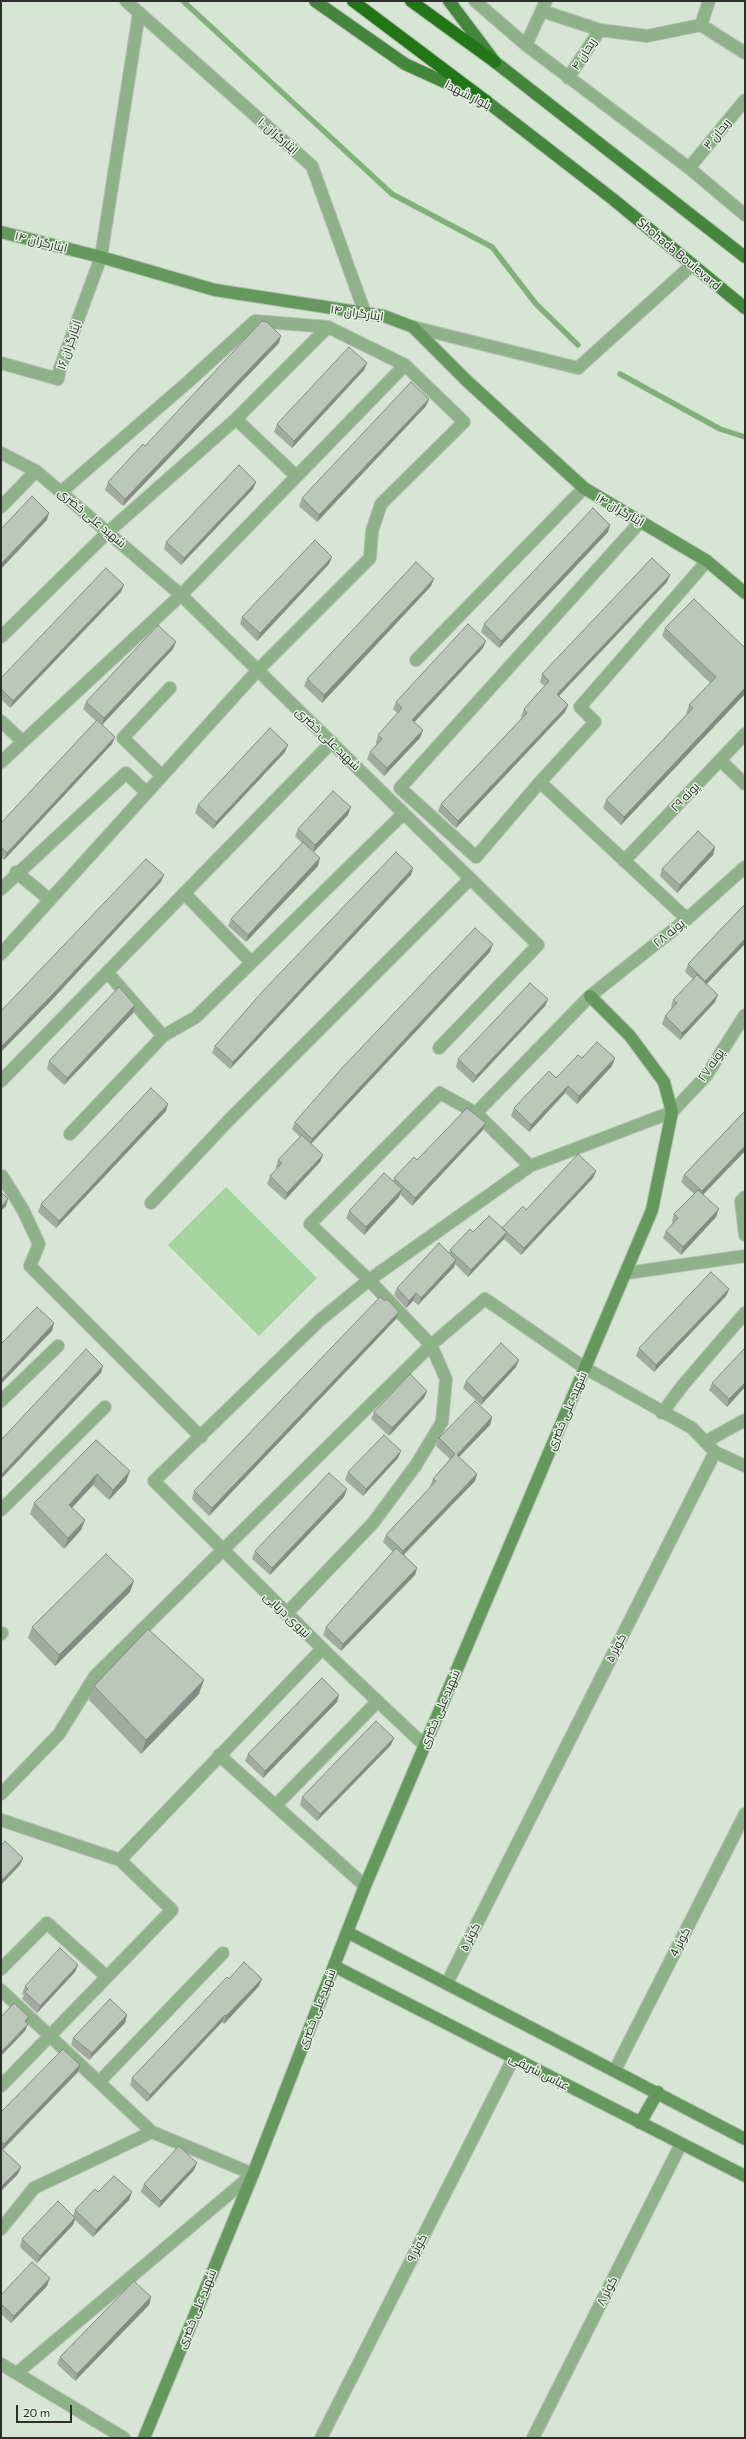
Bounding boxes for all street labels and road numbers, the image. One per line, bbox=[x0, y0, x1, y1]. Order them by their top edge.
street label: ریحان ۴ bbox=[568, 35, 600, 73]
street label: بلوار شهدا bbox=[442, 77, 494, 113]
street label: ایثارگران ۱۰ bbox=[255, 115, 301, 157]
street label: ریحان ۳ bbox=[700, 116, 734, 152]
street label: Shohada Boulevard bbox=[634, 215, 724, 293]
street label: ایثارگران ۱۴ bbox=[13, 229, 69, 255]
street label: ایثارگران ۱۴ bbox=[329, 302, 385, 324]
street label: ایثارگران ۱۶ bbox=[54, 318, 84, 372]
street label: شهید علی خضری bbox=[55, 485, 129, 551]
street label: ایثارگران ۱۴ bbox=[593, 490, 647, 530]
street label: شهید علی خضری bbox=[293, 704, 363, 774]
street label: پونه ۲۹ bbox=[668, 779, 702, 815]
street label: پونه ۲۸ bbox=[650, 916, 688, 950]
street label: پونه ۲۷ bbox=[695, 1046, 727, 1084]
street label: شهید علی خضری bbox=[544, 1369, 590, 1453]
street label: نیروی دریایی bbox=[261, 1589, 313, 1641]
street label: کوثر ۵ bbox=[603, 1631, 629, 1665]
street label: شهید علی خضری bbox=[417, 1667, 463, 1751]
street label: کوثر ۵ bbox=[457, 1920, 483, 1954]
street label: کوثر 4 bbox=[667, 1925, 693, 1959]
street label: شهید علی خضری bbox=[295, 1967, 339, 2051]
street label: عباس شریفی bbox=[506, 2051, 572, 2093]
street label: کوثر ۹ bbox=[404, 2231, 430, 2265]
street label: شهید علی خضری bbox=[174, 2267, 220, 2351]
street label: کوثر ۸ bbox=[594, 2274, 620, 2308]

